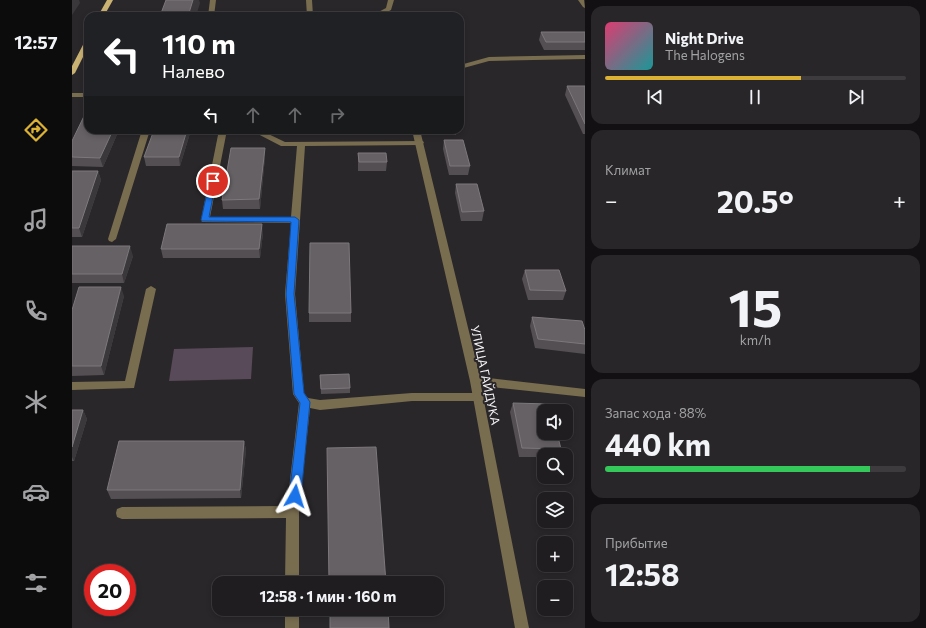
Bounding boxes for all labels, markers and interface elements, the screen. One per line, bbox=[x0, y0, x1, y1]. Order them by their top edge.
text: 110 m bbox=[162, 26, 236, 60]
icon: left bbox=[96, 28, 148, 80]
text: Night Drive bbox=[665, 29, 744, 47]
text: 12:57 bbox=[14, 31, 58, 53]
text: The Halogens bbox=[665, 47, 745, 63]
text: Налево bbox=[162, 60, 225, 82]
icon: previous bbox=[644, 86, 666, 108]
icon: pause bbox=[744, 86, 766, 108]
icon: next bbox=[845, 86, 867, 108]
icon: left bbox=[200, 104, 222, 126]
icon: ahead bbox=[242, 104, 264, 126]
icon: ahead bbox=[284, 104, 306, 126]
icon: right bbox=[326, 104, 348, 126]
icon: directions bbox=[22, 116, 50, 144]
text: Климат bbox=[605, 162, 651, 178]
pin bbox=[196, 164, 230, 198]
icon: arrive bbox=[202, 170, 224, 192]
text: 20.5° bbox=[717, 182, 794, 219]
text: − bbox=[605, 187, 618, 214]
text: + bbox=[893, 187, 906, 214]
icon: music bbox=[22, 206, 50, 234]
text: 15 bbox=[729, 274, 782, 338]
icon: phone bbox=[22, 297, 50, 325]
street label: УЛИЦА ГАЙДУКА bbox=[469, 324, 503, 426]
text: km/h bbox=[740, 332, 771, 348]
icon: climate bbox=[22, 388, 50, 416]
map controls bbox=[537, 404, 573, 616]
button: sound bbox=[537, 404, 573, 440]
text: Запас хода · 88% bbox=[605, 405, 706, 421]
text: 440 km bbox=[605, 425, 711, 462]
button: search bbox=[537, 448, 573, 484]
position arrow bbox=[274, 475, 316, 517]
icon: car bbox=[22, 478, 50, 506]
button: layers bbox=[537, 492, 573, 528]
text: Прибытие bbox=[605, 535, 668, 551]
button: + bbox=[537, 536, 573, 572]
text: 12:58 bbox=[605, 555, 680, 592]
speed limit sign: 20 bbox=[84, 564, 136, 616]
icon: filters bbox=[22, 569, 50, 597]
button: − bbox=[537, 580, 573, 616]
text: 12:58 · 1 мин · 160 m bbox=[260, 587, 396, 605]

